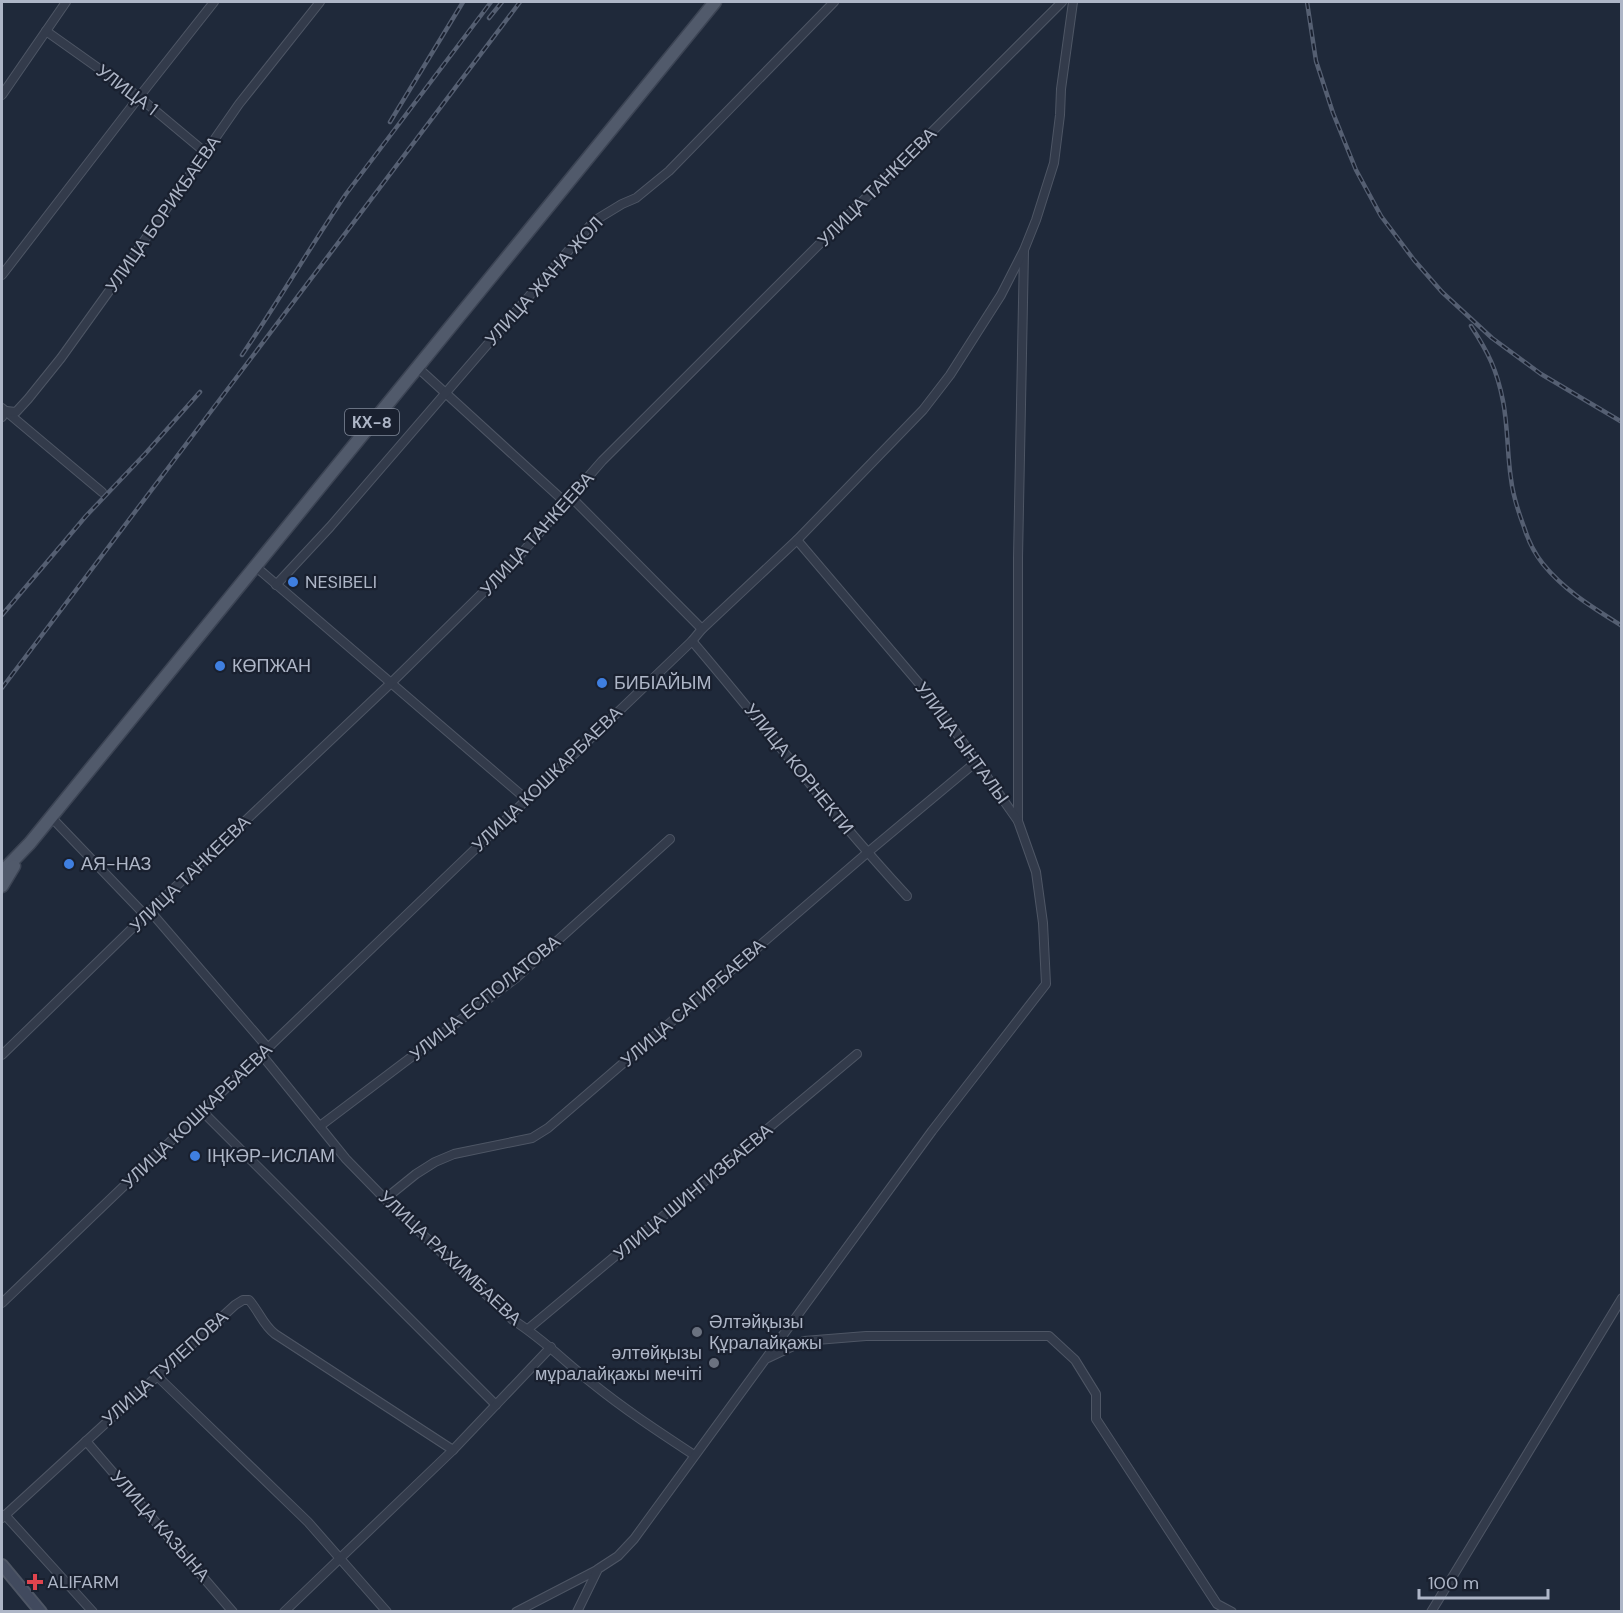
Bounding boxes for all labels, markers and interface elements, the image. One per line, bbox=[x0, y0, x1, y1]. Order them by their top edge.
street label: УЛИЦА 1 bbox=[91, 59, 163, 121]
street label: УЛИЦА ТАНКЕЕВА bbox=[812, 122, 942, 252]
street label: УЛИЦА БОРИКБАЕВА bbox=[100, 131, 226, 297]
street label: УЛИЦА ЖАНА ЖОЛ bbox=[480, 211, 608, 351]
road number: КХ-8 bbox=[345, 409, 399, 435]
street label: УЛИЦА ТАНКЕЕВА bbox=[475, 467, 599, 601]
place label: NESIBELI bbox=[305, 570, 377, 594]
marker: NESIBELI bbox=[286, 575, 300, 589]
place label: КӨПЖАН bbox=[232, 654, 311, 678]
marker: КӨПЖАН bbox=[213, 659, 227, 673]
place label: БИБІАЙЫМ bbox=[614, 671, 711, 695]
marker: БИБІАЙЫМ bbox=[595, 676, 609, 690]
street label: УЛИЦА ЫНТАЛЫ bbox=[910, 677, 1014, 809]
street label: УЛИЦА КОРНЕКТИ bbox=[739, 699, 859, 839]
street label: УЛИЦА КОШКАРБАЕВА bbox=[467, 701, 627, 857]
street label: УЛИЦА ТАНКЕЕВА bbox=[124, 810, 256, 938]
place label: АЯ-НАЗ bbox=[81, 852, 151, 876]
marker: АЯ-НАЗ bbox=[62, 857, 76, 871]
street label: УЛИЦА ЕСПОЛАТОВА bbox=[405, 930, 565, 1066]
street label: УЛИЦА САГИРБАЕВА bbox=[616, 934, 770, 1072]
street label: УЛИЦА КОШКАРБАЕВА bbox=[117, 1038, 277, 1194]
street label: УЛИЦА ШИНГИЗБАЕВА bbox=[608, 1118, 778, 1266]
place label: ІҢКӘР-ИСЛАМ bbox=[207, 1144, 335, 1168]
marker: ІҢКӘР-ИСЛАМ bbox=[188, 1149, 202, 1163]
street label: УЛИЦА РАХИМБАЕВА bbox=[373, 1185, 527, 1331]
street label: УЛИЦА ТУЛЕПОВА bbox=[97, 1305, 233, 1431]
place label: Әлтәйқызы Құралайқажы bbox=[709, 1310, 822, 1355]
marker: Әлтәйқызы Құралайқажы bbox=[690, 1325, 704, 1339]
place label: әлтөйқызы мұралайқажы мечіті bbox=[535, 1341, 702, 1386]
marker: әлтөйқызы мұралайқажы мечіті bbox=[707, 1356, 721, 1370]
street label: УЛИЦА КАЗЫНА bbox=[105, 1465, 215, 1587]
scale bar bbox=[1419, 1562, 1548, 1600]
place label: ALIFARM bbox=[47, 1570, 119, 1594]
text: 100 m bbox=[1428, 1571, 1479, 1595]
marker: ALIFARM bbox=[28, 1575, 42, 1589]

